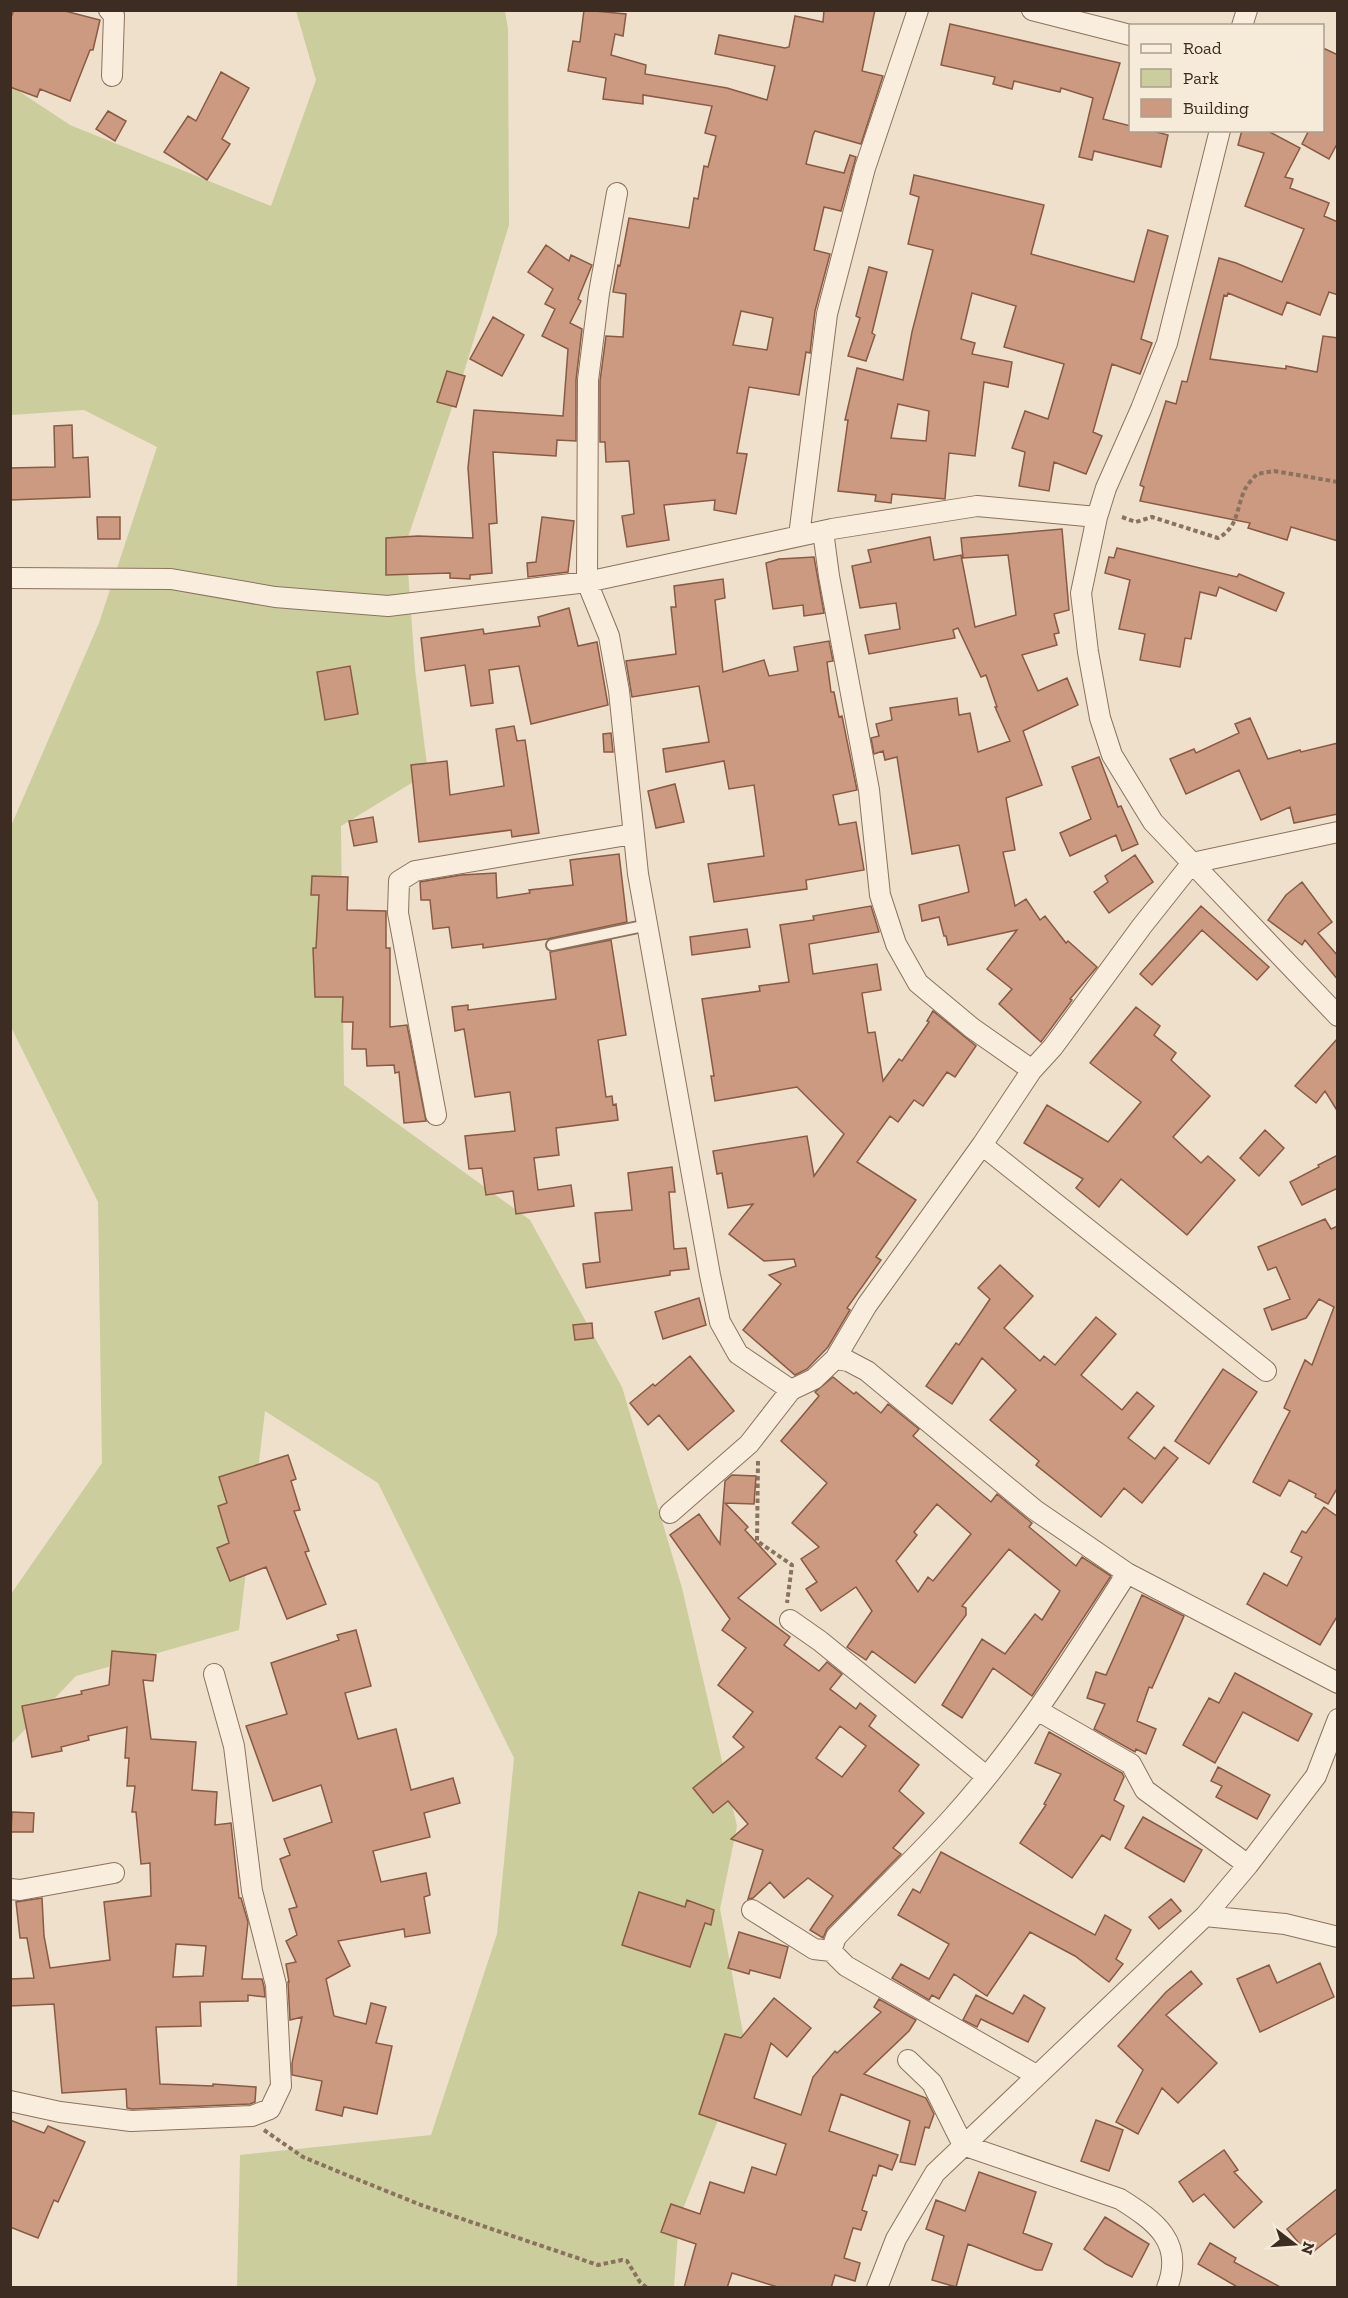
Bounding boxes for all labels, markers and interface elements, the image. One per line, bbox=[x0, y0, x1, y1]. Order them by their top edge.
legend bbox=[1129, 24, 1324, 132]
text: Road bbox=[1183, 37, 1222, 59]
text: Park bbox=[1183, 67, 1219, 89]
text: Building bbox=[1183, 97, 1249, 119]
north arrow bbox=[1264, 2214, 1324, 2274]
text: N bbox=[1297, 2240, 1319, 2257]

